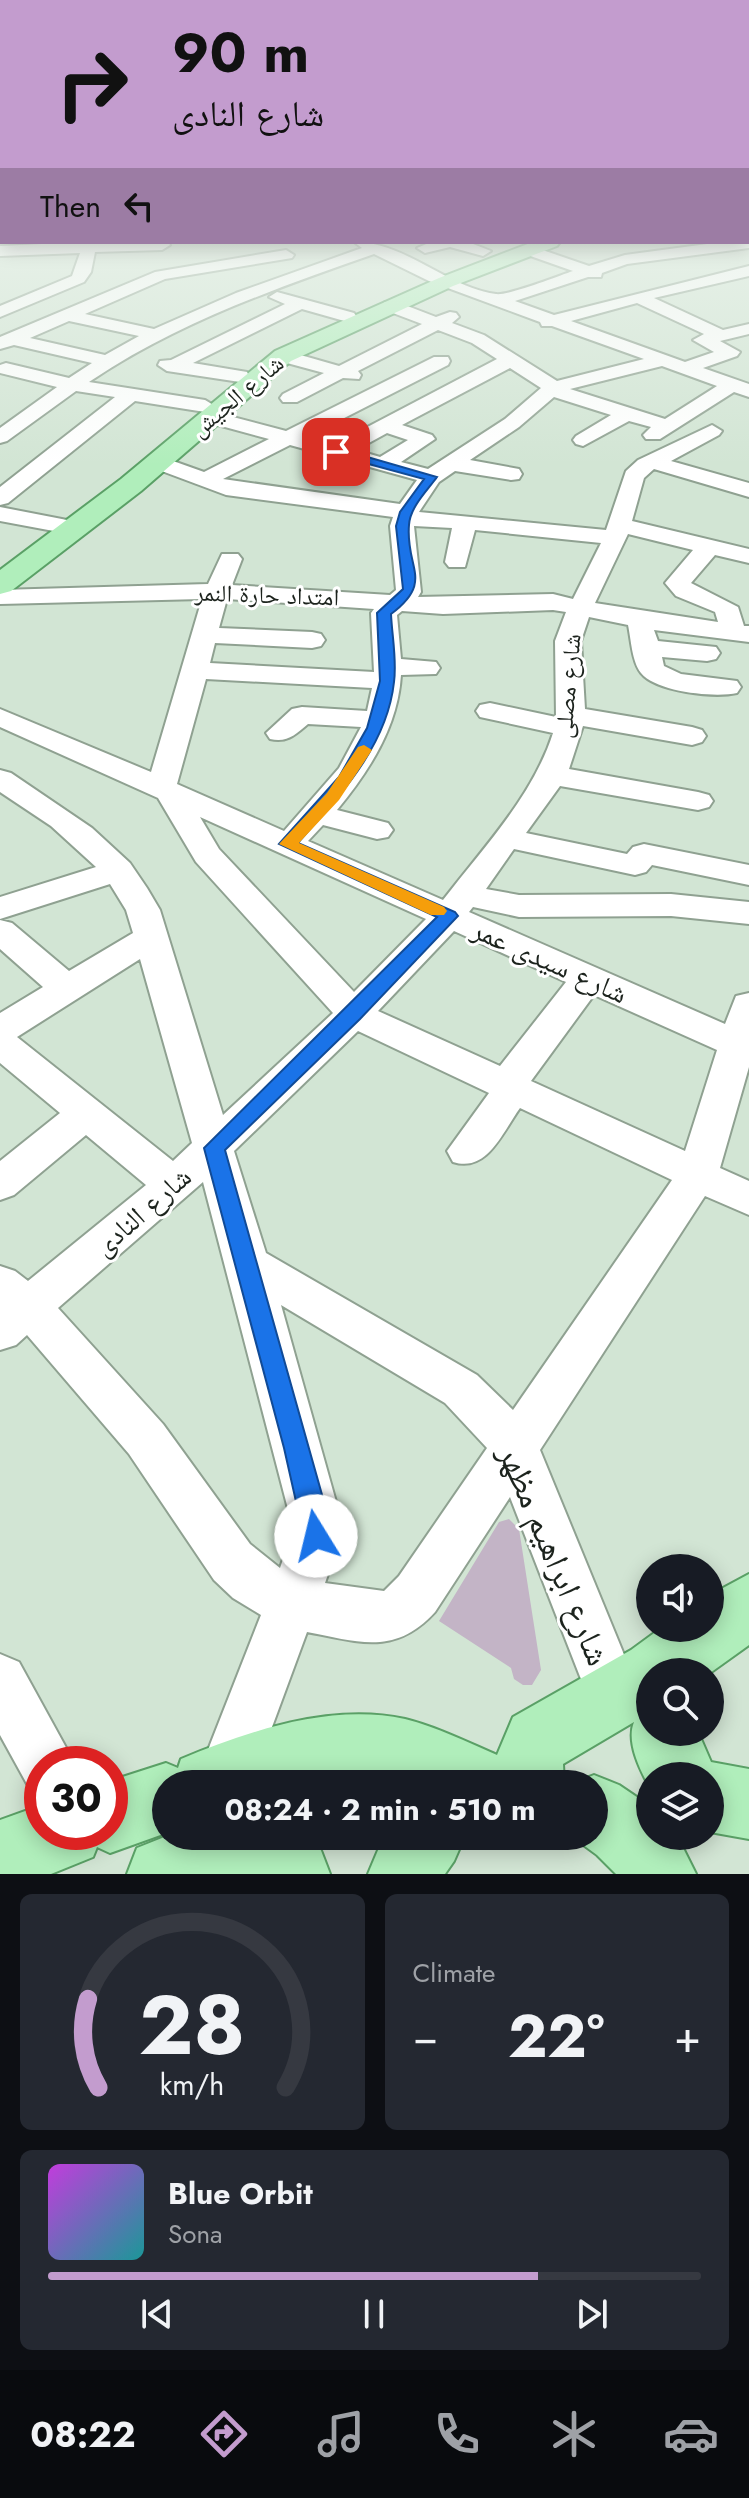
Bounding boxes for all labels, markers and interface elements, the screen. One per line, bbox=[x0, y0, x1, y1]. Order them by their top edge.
text: 90 m bbox=[172, 12, 309, 93]
icon: right bbox=[40, 32, 144, 136]
text: شارع النادى bbox=[172, 87, 324, 139]
icon: left bbox=[117, 184, 161, 228]
text: Then bbox=[40, 185, 101, 228]
street label: شارع الجيش bbox=[182, 346, 291, 445]
pin bbox=[302, 418, 370, 486]
icon: arrive bbox=[314, 430, 358, 474]
street label: امتداد حارة النمر bbox=[193, 574, 340, 615]
street label: شارع مصلى bbox=[546, 632, 590, 740]
street label: شارع سيدى عمر bbox=[465, 909, 634, 1014]
street label: شارع النادى bbox=[84, 1157, 200, 1266]
street label: شارع ابراهيم مظهر bbox=[486, 1436, 623, 1673]
position arrow bbox=[274, 1494, 358, 1578]
map controls bbox=[636, 1554, 724, 1850]
button: sound bbox=[636, 1554, 724, 1642]
button: search bbox=[636, 1658, 724, 1746]
speed limit sign: 30 bbox=[24, 1746, 128, 1850]
button: layers bbox=[636, 1762, 724, 1850]
text: 08:24 · 2 min · 510 m bbox=[224, 1788, 536, 1831]
text: Climate bbox=[413, 1954, 495, 1992]
text: 28 bbox=[139, 1965, 246, 2085]
text: 22° bbox=[508, 1993, 604, 2080]
text: − bbox=[413, 2005, 438, 2069]
text: + bbox=[674, 2005, 701, 2069]
text: km/h bbox=[160, 2064, 225, 2106]
text: Blue Orbit bbox=[168, 2172, 313, 2215]
text: Sona bbox=[168, 2215, 223, 2253]
icon: previous bbox=[135, 2292, 179, 2336]
icon: pause bbox=[352, 2292, 396, 2336]
icon: next bbox=[570, 2292, 614, 2336]
icon: directions bbox=[196, 2406, 252, 2462]
icon: music bbox=[313, 2406, 369, 2462]
icon: phone bbox=[429, 2406, 485, 2462]
icon: climate bbox=[546, 2406, 602, 2462]
icon: car bbox=[663, 2406, 719, 2462]
text: 08:22 bbox=[30, 2408, 136, 2460]

